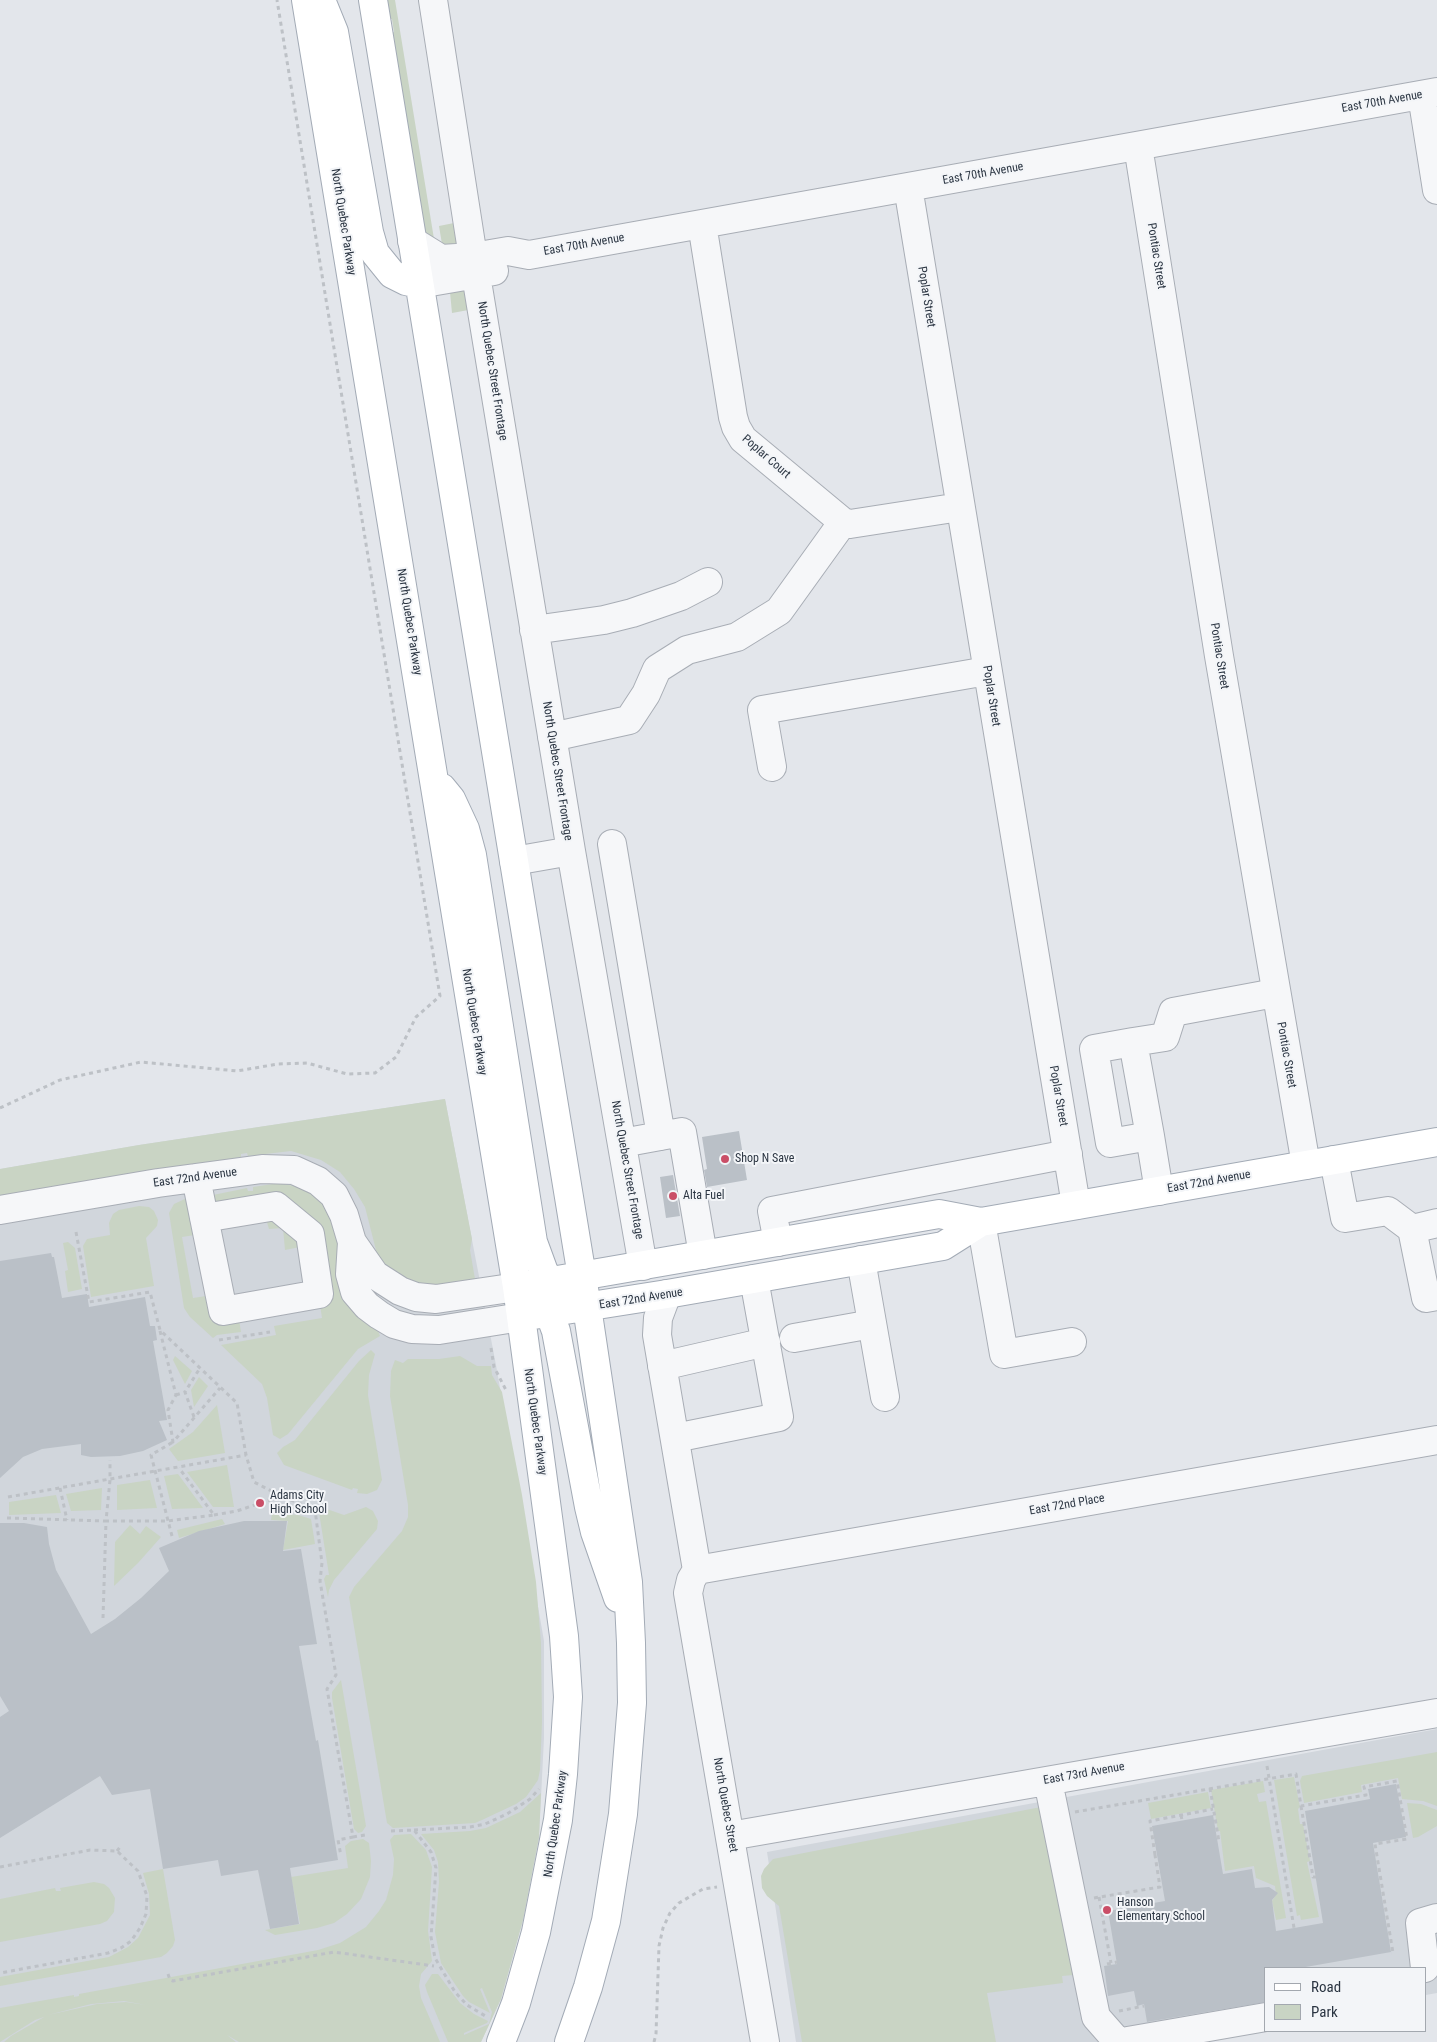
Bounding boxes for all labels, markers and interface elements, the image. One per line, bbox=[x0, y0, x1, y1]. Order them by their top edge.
street label: East 70th Avenue bbox=[1340, 88, 1424, 116]
street label: East 70th Avenue bbox=[941, 160, 1025, 188]
street label: North Quebec Parkway bbox=[327, 168, 359, 276]
street label: Pontiac Street bbox=[1144, 222, 1168, 290]
street label: East 70th Avenue bbox=[542, 231, 626, 259]
street label: Poplar Street bbox=[914, 265, 938, 329]
street label: North Quebec Street Frontage bbox=[474, 300, 510, 442]
street label: Poplar Court bbox=[739, 432, 793, 482]
street label: North Quebec Parkway bbox=[393, 568, 425, 676]
street label: Pontiac Street bbox=[1207, 622, 1231, 690]
street label: Poplar Street bbox=[979, 664, 1003, 728]
street label: North Quebec Street Frontage bbox=[539, 700, 575, 842]
street label: North Quebec Parkway bbox=[458, 968, 490, 1076]
street label: Pontiac Street bbox=[1273, 1021, 1299, 1089]
street label: Poplar Street bbox=[1046, 1064, 1070, 1128]
street label: North Quebec Street Frontage bbox=[608, 1099, 646, 1241]
place label: Shop N Save bbox=[735, 1152, 794, 1166]
marker: Shop N Save bbox=[719, 1153, 731, 1165]
street label: East 72nd Avenue bbox=[152, 1165, 238, 1191]
street label: East 72nd Avenue bbox=[1166, 1168, 1252, 1196]
place label: Alta Fuel bbox=[683, 1189, 725, 1203]
marker: Alta Fuel bbox=[667, 1190, 679, 1202]
street label: East 72nd Avenue bbox=[598, 1285, 684, 1313]
street label: North Quebec Parkway bbox=[520, 1368, 550, 1476]
place label: Adams City High School bbox=[270, 1489, 327, 1517]
street label: East 72nd Place bbox=[1028, 1491, 1106, 1519]
marker: Adams City High School bbox=[254, 1497, 266, 1509]
street label: North Quebec Street bbox=[710, 1756, 740, 1854]
street label: East 73rd Avenue bbox=[1042, 1760, 1126, 1788]
street label: North Quebec Parkway bbox=[541, 1770, 571, 1878]
place label: Hanson Elementary School bbox=[1117, 1896, 1205, 1924]
marker: Hanson Elementary School bbox=[1101, 1904, 1113, 1916]
legend bbox=[1264, 1967, 1427, 2032]
text: Road bbox=[1311, 1978, 1341, 1996]
text: Park bbox=[1311, 2003, 1338, 2021]

